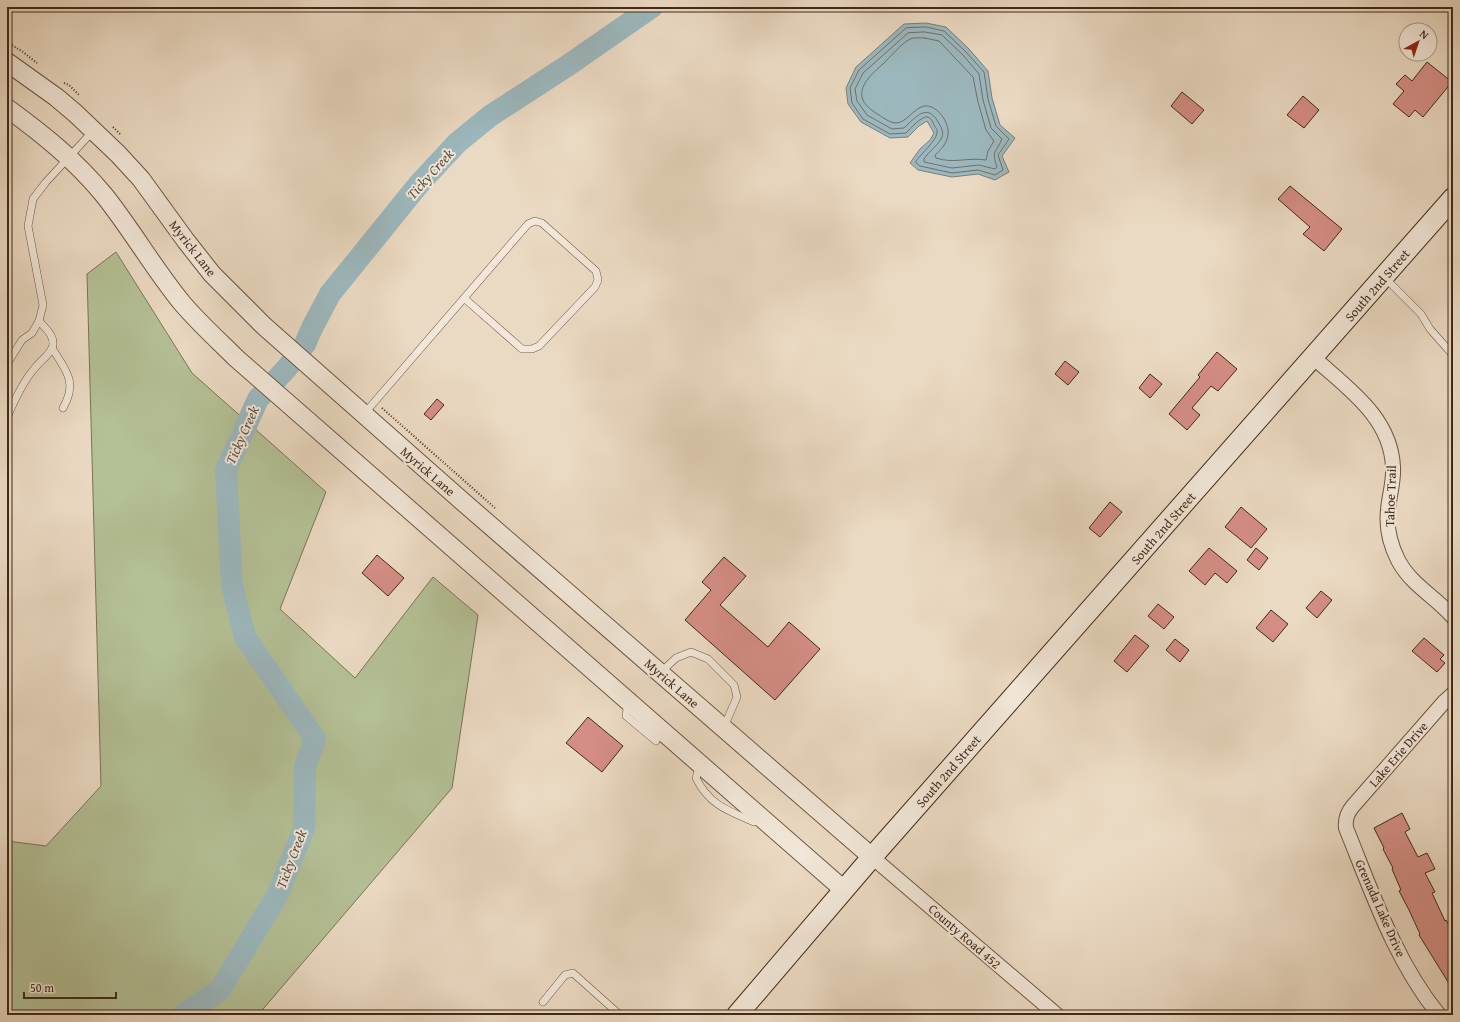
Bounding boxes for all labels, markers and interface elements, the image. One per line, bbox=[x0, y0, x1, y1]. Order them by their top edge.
north arrow bbox=[1398, 22, 1438, 62]
text: N bbox=[1416, 26, 1433, 43]
water label: Ticky Creek bbox=[402, 144, 458, 204]
street label: Myrick Lane bbox=[164, 216, 221, 281]
street label: South 2nd Street bbox=[1340, 244, 1415, 326]
water label: Ticky Creek bbox=[220, 402, 264, 467]
street label: Myrick Lane bbox=[396, 442, 459, 501]
street label: Tahoe Trail bbox=[1380, 464, 1401, 527]
street label: South 2nd Street bbox=[1126, 487, 1201, 569]
street label: Myrick Lane bbox=[640, 654, 703, 713]
street label: Lake Erie Drive bbox=[1364, 717, 1432, 791]
street label: South 2nd Street bbox=[911, 730, 986, 812]
water label: Ticky Creek bbox=[271, 826, 312, 891]
street label: Grenada Lake Drive bbox=[1350, 856, 1411, 960]
street label: County Road 452 bbox=[924, 899, 1005, 973]
scale bar bbox=[24, 974, 116, 1000]
text: 50 m bbox=[30, 979, 54, 996]

